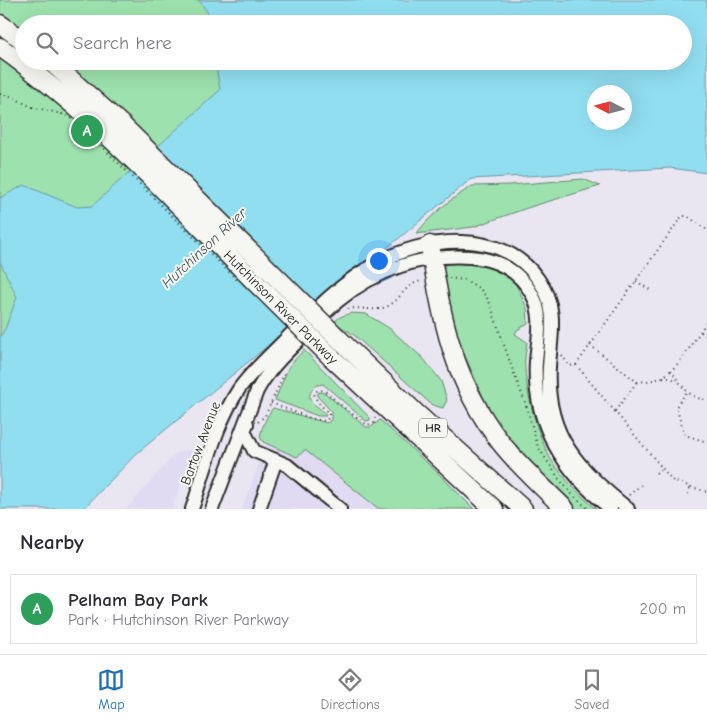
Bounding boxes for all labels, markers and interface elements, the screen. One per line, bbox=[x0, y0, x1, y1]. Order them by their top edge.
search box bbox=[15, 15, 692, 70]
icon: search bbox=[33, 29, 61, 57]
text: Search here bbox=[73, 32, 172, 54]
north arrow bbox=[587, 85, 632, 130]
pin: A bbox=[71, 112, 103, 150]
water label: Hutchinson River bbox=[158, 203, 251, 292]
street label: Hutchinson River Parkway bbox=[220, 247, 342, 368]
your location bbox=[366, 248, 392, 274]
street label: Bartow Avenue bbox=[177, 399, 224, 487]
road number: HR bbox=[419, 418, 447, 438]
text: Nearby bbox=[20, 530, 84, 554]
text: Pelham Bay Park bbox=[68, 589, 208, 611]
text: A bbox=[33, 600, 41, 618]
text: 200 m bbox=[640, 600, 686, 618]
text: Park · Hutchinson River Parkway bbox=[68, 611, 289, 629]
tab: Map bbox=[97, 666, 125, 713]
tab: Directions bbox=[320, 666, 380, 713]
tab: Saved bbox=[575, 666, 610, 713]

